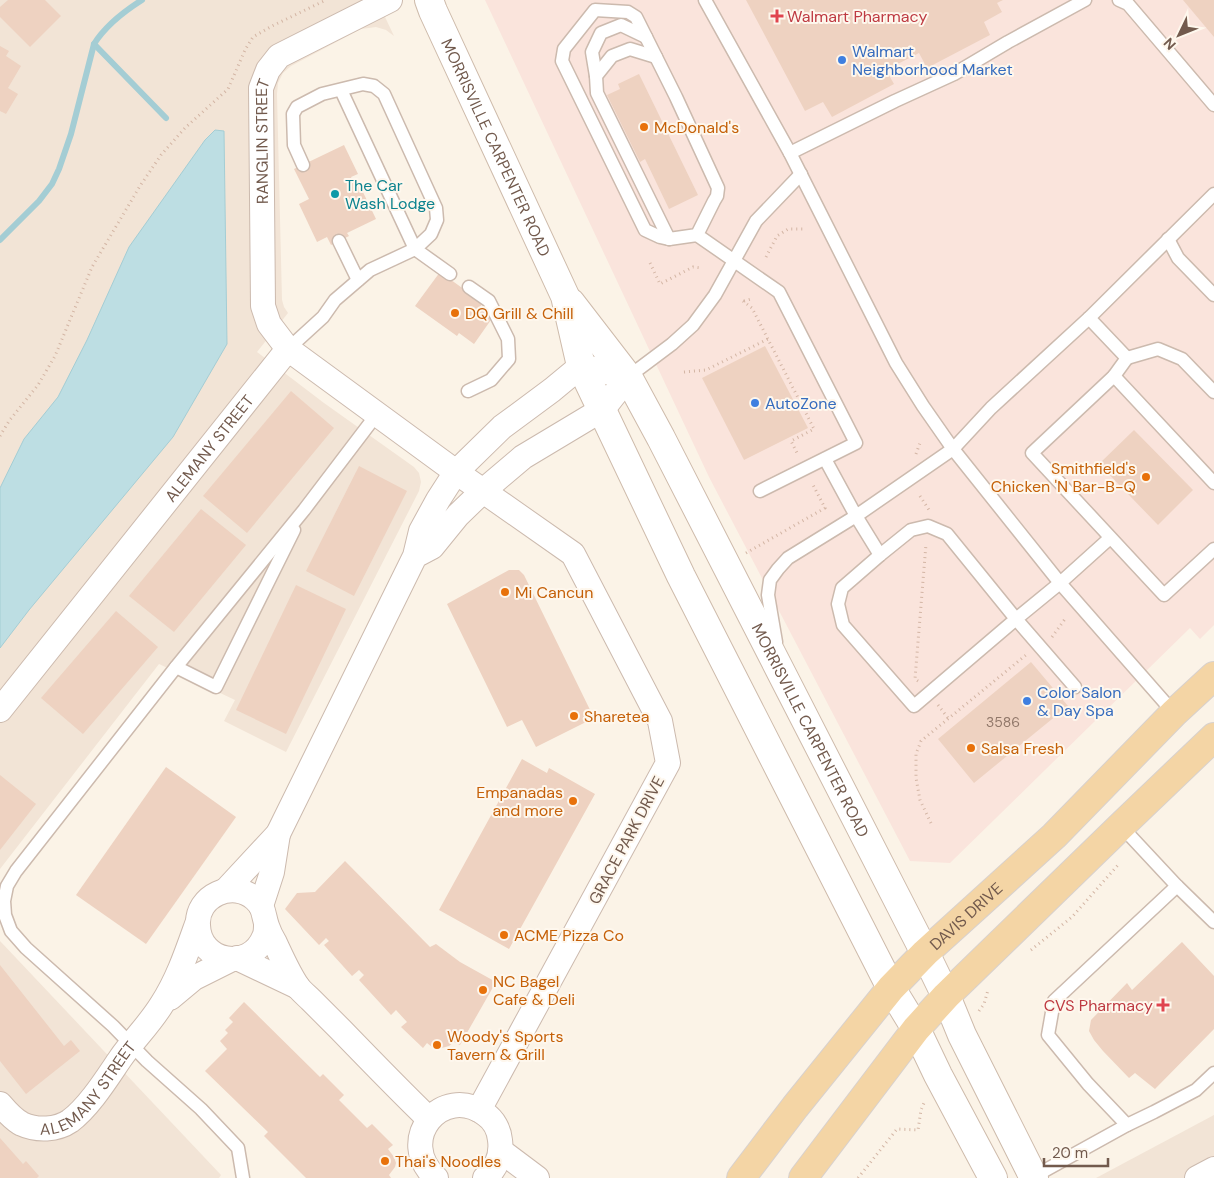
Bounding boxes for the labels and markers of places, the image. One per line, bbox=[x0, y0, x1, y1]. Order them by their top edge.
place label: Walmart Pharmacy bbox=[787, 6, 928, 27]
marker: Walmart Pharmacy bbox=[771, 10, 783, 22]
place label: Walmart Neighborhood Market bbox=[852, 41, 1013, 80]
marker: Walmart Neighborhood Market bbox=[836, 54, 848, 66]
place label: McDonald's bbox=[654, 117, 739, 138]
marker: McDonald's bbox=[638, 121, 650, 133]
place label: The Car Wash Lodge bbox=[345, 175, 435, 214]
marker: The Car Wash Lodge bbox=[329, 188, 341, 200]
place label: DQ Grill & Chill bbox=[465, 303, 574, 324]
marker: DQ Grill & Chill bbox=[449, 307, 461, 319]
place label: AutoZone bbox=[765, 393, 837, 414]
marker: AutoZone bbox=[749, 397, 761, 409]
place label: Smithfield's Chicken 'N Bar-B-Q bbox=[991, 458, 1136, 497]
marker: Smithfield's Chicken 'N Bar-B-Q bbox=[1140, 471, 1152, 483]
place label: Mi Cancun bbox=[515, 582, 593, 603]
marker: Mi Cancun bbox=[499, 586, 511, 598]
place label: Color Salon & Day Spa bbox=[1037, 682, 1121, 721]
marker: Color Salon & Day Spa bbox=[1021, 695, 1033, 707]
place label: Sharetea bbox=[584, 706, 649, 727]
marker: Sharetea bbox=[568, 710, 580, 722]
place label: Salsa Fresh bbox=[981, 738, 1064, 759]
marker: Salsa Fresh bbox=[965, 742, 977, 754]
place label: Empanadas and more bbox=[476, 782, 563, 821]
marker: Empanadas and more bbox=[567, 795, 579, 807]
place label: ACME Pizza Co bbox=[514, 925, 624, 946]
marker: ACME Pizza Co bbox=[498, 929, 510, 941]
place label: NC Bagel Cafe & Deli bbox=[493, 971, 575, 1010]
marker: NC Bagel Cafe & Deli bbox=[477, 984, 489, 996]
place label: CVS Pharmacy bbox=[1044, 995, 1153, 1016]
marker: CVS Pharmacy bbox=[1157, 999, 1169, 1011]
place label: Woody's Sports Tavern & Grill bbox=[447, 1026, 563, 1065]
marker: Woody's Sports Tavern & Grill bbox=[431, 1039, 443, 1051]
place label: Thai's Noodles bbox=[395, 1151, 501, 1172]
marker: Thai's Noodles bbox=[379, 1155, 391, 1167]

